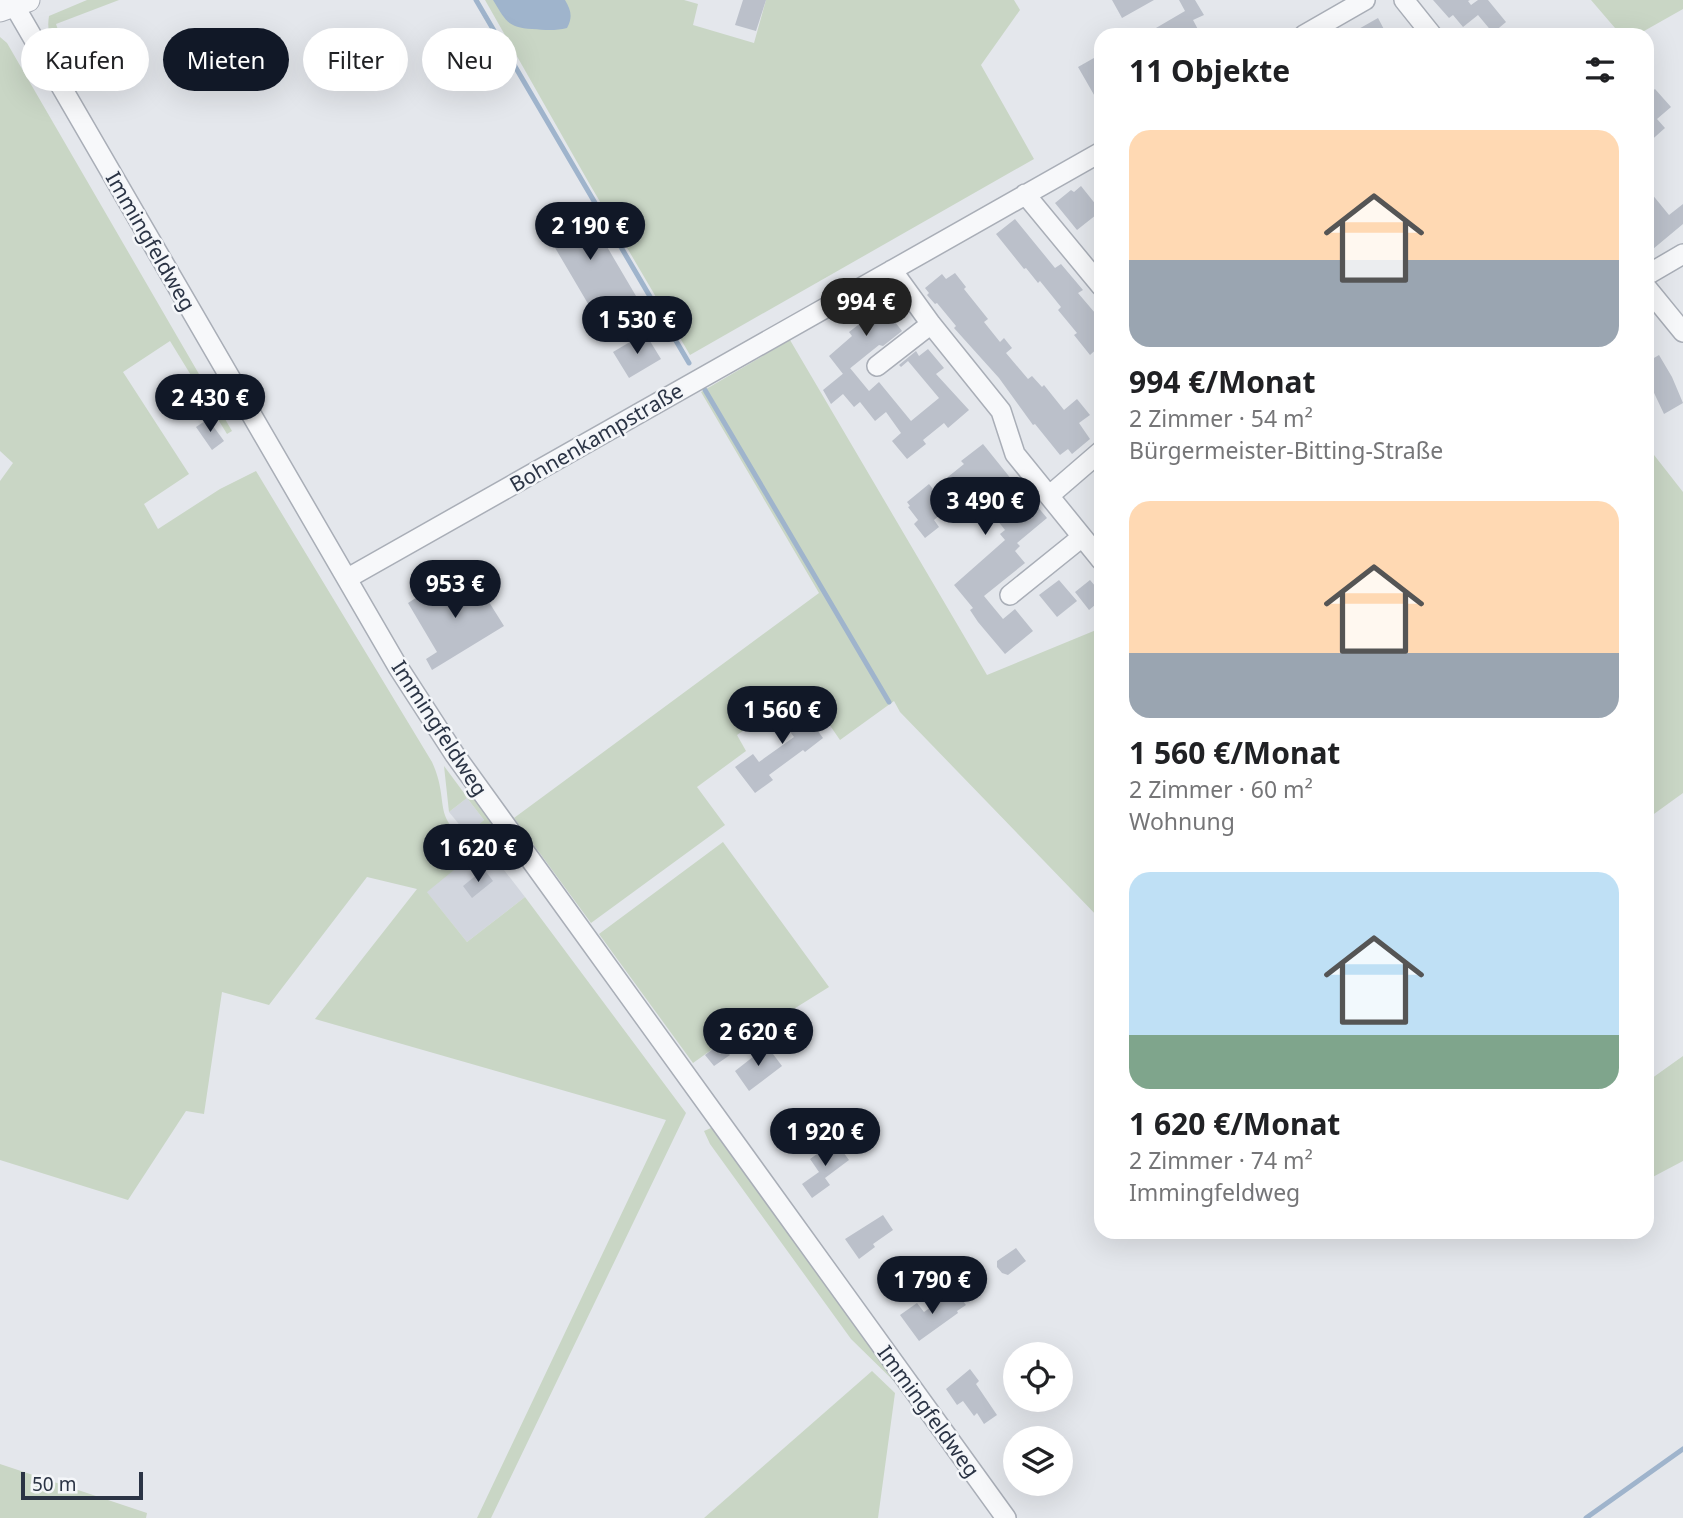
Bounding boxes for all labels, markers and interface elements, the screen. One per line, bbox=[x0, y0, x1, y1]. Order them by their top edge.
chip: Kaufen bbox=[21, 28, 149, 91]
chip: Mieten bbox=[163, 28, 289, 91]
chip: Filter bbox=[303, 28, 408, 91]
chip: Neu bbox=[422, 28, 517, 91]
text: 11 Objekte bbox=[1129, 50, 1290, 91]
icon: filters bbox=[1581, 51, 1619, 89]
street label: Immingfeldweg bbox=[100, 166, 202, 316]
icon: home bbox=[1311, 175, 1437, 301]
pin: 2 190 € bbox=[525, 202, 655, 262]
text: 2 190 € bbox=[551, 209, 629, 241]
pin: 994 € bbox=[817, 278, 915, 338]
text: 994 € bbox=[837, 285, 895, 317]
pin: 1 530 € bbox=[572, 296, 702, 356]
text: 1 530 € bbox=[598, 303, 676, 335]
text: 994 €/Monat bbox=[1129, 361, 1315, 402]
pin: 2 430 € bbox=[145, 374, 275, 434]
street label: Bohnenkampstraße bbox=[504, 376, 688, 498]
text: 2 430 € bbox=[171, 381, 249, 413]
text: 2 Zimmer · 54 m² bbox=[1129, 402, 1313, 434]
text: Bürgermeister-Bitting-Straße bbox=[1129, 434, 1443, 466]
pin: 3 490 € bbox=[920, 477, 1050, 537]
text: 3 490 € bbox=[946, 484, 1024, 516]
icon: home bbox=[1311, 546, 1437, 672]
pin: 953 € bbox=[406, 560, 504, 620]
text: 953 € bbox=[426, 567, 484, 599]
street label: Immingfeldweg bbox=[386, 655, 494, 801]
pin: 1 560 € bbox=[717, 686, 847, 746]
text: 1 560 € bbox=[743, 693, 821, 725]
text: 1 560 €/Monat bbox=[1129, 732, 1340, 773]
text: 2 Zimmer · 60 m² bbox=[1129, 773, 1313, 805]
text: Wohnung bbox=[1129, 805, 1235, 837]
pin: 1 620 € bbox=[413, 824, 543, 884]
text: 1 620 € bbox=[439, 831, 517, 863]
icon: home bbox=[1311, 917, 1437, 1043]
pin: 2 620 € bbox=[693, 1009, 823, 1068]
text: 2 620 € bbox=[719, 1015, 797, 1047]
text: 1 620 €/Monat bbox=[1129, 1103, 1340, 1144]
pin: 1 920 € bbox=[760, 1108, 890, 1168]
text: 1 920 € bbox=[786, 1115, 864, 1147]
text: 2 Zimmer · 74 m² bbox=[1129, 1144, 1313, 1176]
text: Immingfeldweg bbox=[1129, 1176, 1300, 1208]
pin: 1 790 € bbox=[867, 1256, 997, 1316]
text: 1 790 € bbox=[893, 1263, 971, 1295]
street label: Immingfeldweg bbox=[872, 1340, 986, 1482]
map controls bbox=[1003, 1342, 1073, 1496]
button: locate bbox=[1003, 1342, 1073, 1412]
button: layers bbox=[1003, 1426, 1073, 1496]
scale bar bbox=[21, 1469, 144, 1501]
text: 50 m bbox=[32, 1471, 76, 1497]

